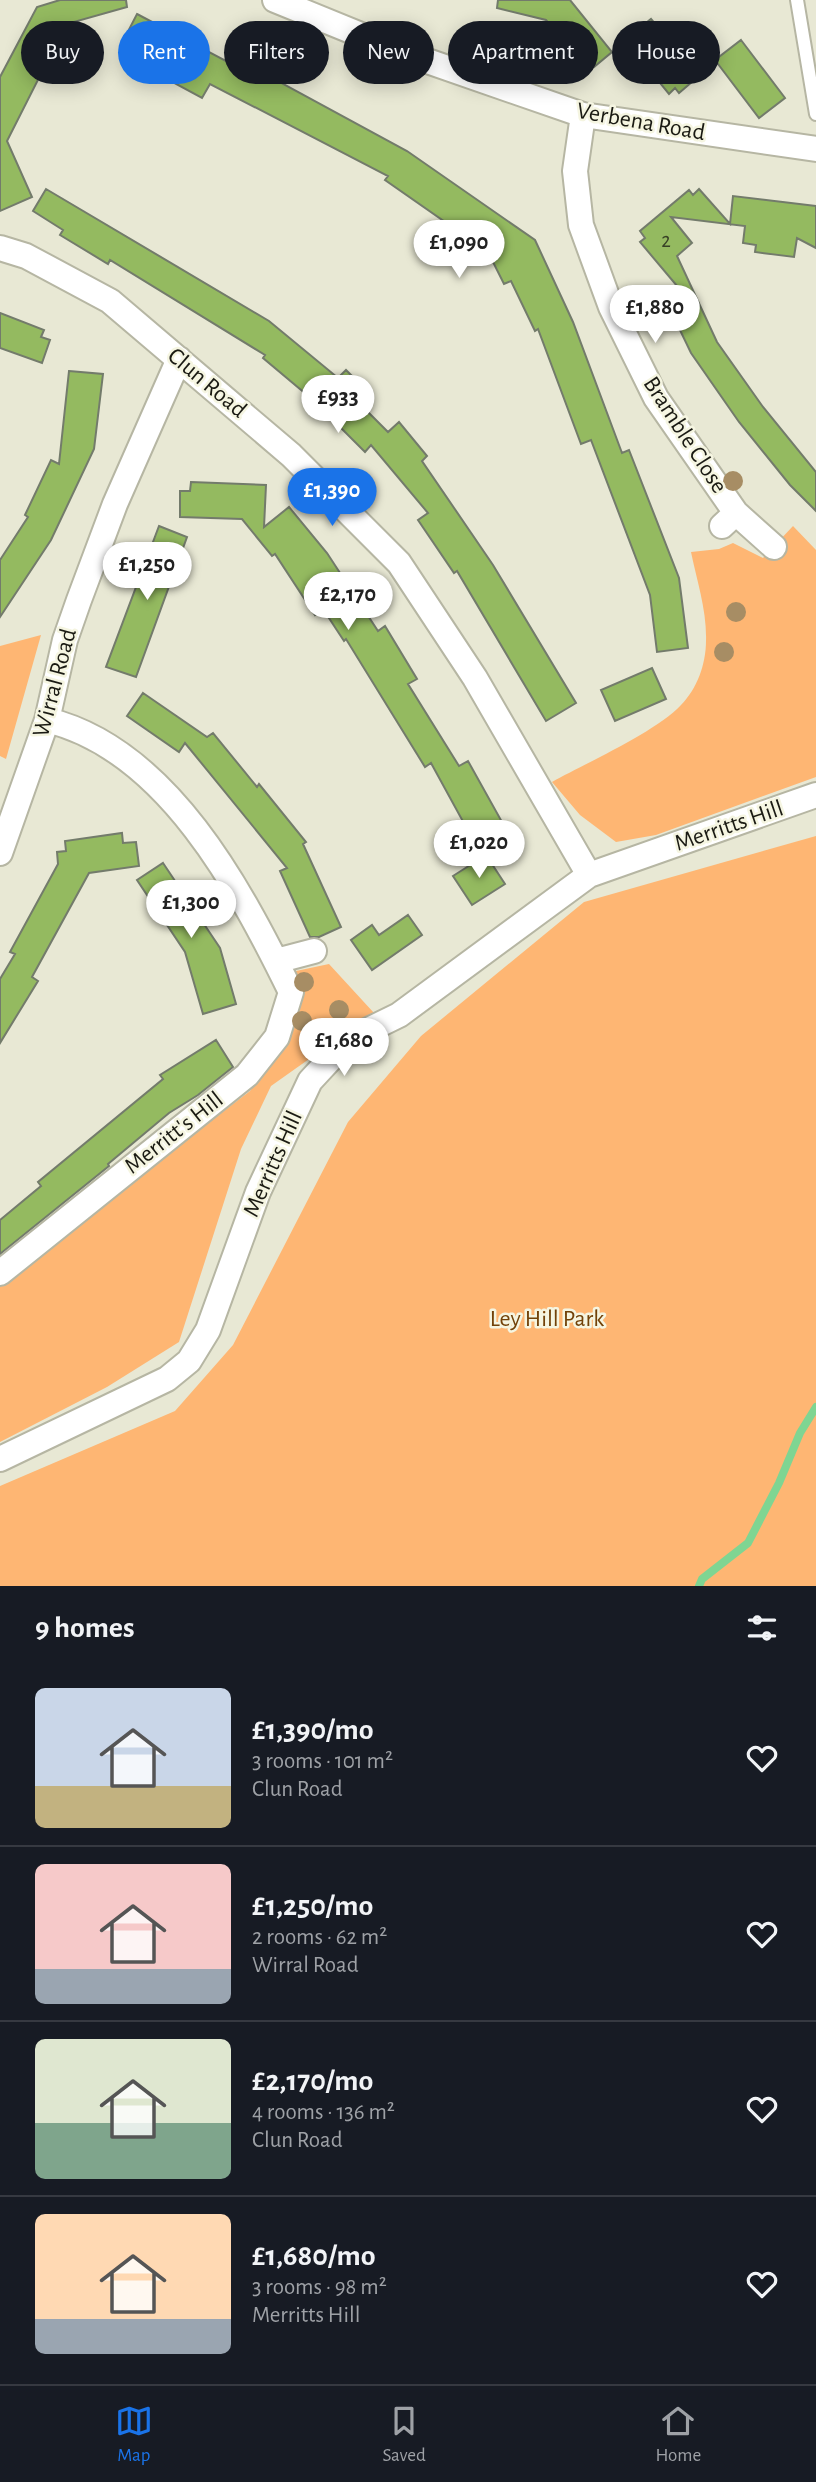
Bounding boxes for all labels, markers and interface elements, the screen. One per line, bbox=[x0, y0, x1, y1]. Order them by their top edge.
chip: Buy bbox=[21, 21, 104, 84]
chip: Rent bbox=[118, 21, 210, 84]
chip: Filters bbox=[224, 21, 329, 84]
chip: New bbox=[343, 21, 434, 84]
chip: Apartment bbox=[448, 21, 598, 84]
chip: House bbox=[612, 21, 720, 84]
street label: Verbena Road bbox=[575, 99, 707, 145]
pin: £1,090 bbox=[402, 220, 516, 280]
house number: 2 bbox=[661, 230, 671, 251]
text: £1,090 bbox=[430, 231, 488, 254]
pin: £1,880 bbox=[598, 286, 712, 345]
text: £1,880 bbox=[626, 296, 684, 319]
street label: Clun Road bbox=[163, 343, 251, 423]
street label: Bramble Close bbox=[639, 372, 731, 498]
pin: £933 bbox=[297, 376, 379, 435]
text: £933 bbox=[317, 386, 359, 409]
pin: £1,390 bbox=[275, 468, 389, 528]
text: £1,390 bbox=[304, 479, 360, 502]
pin: £1,250 bbox=[90, 542, 204, 602]
text: £1,250 bbox=[119, 553, 175, 576]
pin: £2,170 bbox=[291, 572, 405, 632]
text: £2,170 bbox=[320, 583, 376, 606]
street label: Wirral Road bbox=[29, 626, 81, 740]
street label: Merritts Hill bbox=[672, 796, 786, 856]
pin: £1,020 bbox=[422, 820, 536, 880]
text: £1,020 bbox=[450, 831, 508, 854]
pin: £1,300 bbox=[134, 880, 248, 940]
text: £1,300 bbox=[162, 891, 220, 914]
pin: £1,680 bbox=[287, 1018, 401, 1078]
text: £1,680 bbox=[315, 1029, 373, 1052]
street label: Merritt's Hill bbox=[120, 1087, 228, 1179]
street label: Merritts Hill bbox=[239, 1107, 307, 1221]
park label: Ley Hill Park bbox=[490, 1307, 604, 1331]
icon: filters bbox=[743, 1609, 781, 1647]
text: 9 homes bbox=[35, 1613, 135, 1643]
text: £1,390/mo bbox=[252, 1715, 374, 1745]
icon: home bbox=[91, 1716, 175, 1800]
icon: heart bbox=[743, 1739, 781, 1777]
text: 3 rooms · 101 m² bbox=[252, 1750, 393, 1773]
text: Clun Road bbox=[252, 1778, 343, 1801]
text: £1,250/mo bbox=[252, 1891, 373, 1921]
icon: home bbox=[91, 1892, 175, 1976]
icon: heart bbox=[743, 1915, 781, 1953]
text: 2 rooms · 62 m² bbox=[252, 1926, 387, 1949]
text: Wirral Road bbox=[252, 1954, 359, 1977]
text: £2,170/mo bbox=[252, 2066, 373, 2096]
icon: home bbox=[91, 2067, 175, 2151]
icon: heart bbox=[743, 2090, 781, 2128]
text: 4 rooms · 136 m² bbox=[252, 2101, 395, 2124]
text: Clun Road bbox=[252, 2129, 343, 2152]
text: £1,680/mo bbox=[252, 2241, 376, 2271]
icon: home bbox=[91, 2242, 175, 2326]
icon: heart bbox=[743, 2265, 781, 2303]
text: 3 rooms · 98 m² bbox=[252, 2276, 387, 2299]
text: Merritts Hill bbox=[252, 2304, 360, 2327]
tab: Map bbox=[115, 2402, 153, 2467]
tab: Saved bbox=[382, 2402, 426, 2467]
tab: Home bbox=[655, 2402, 701, 2467]

